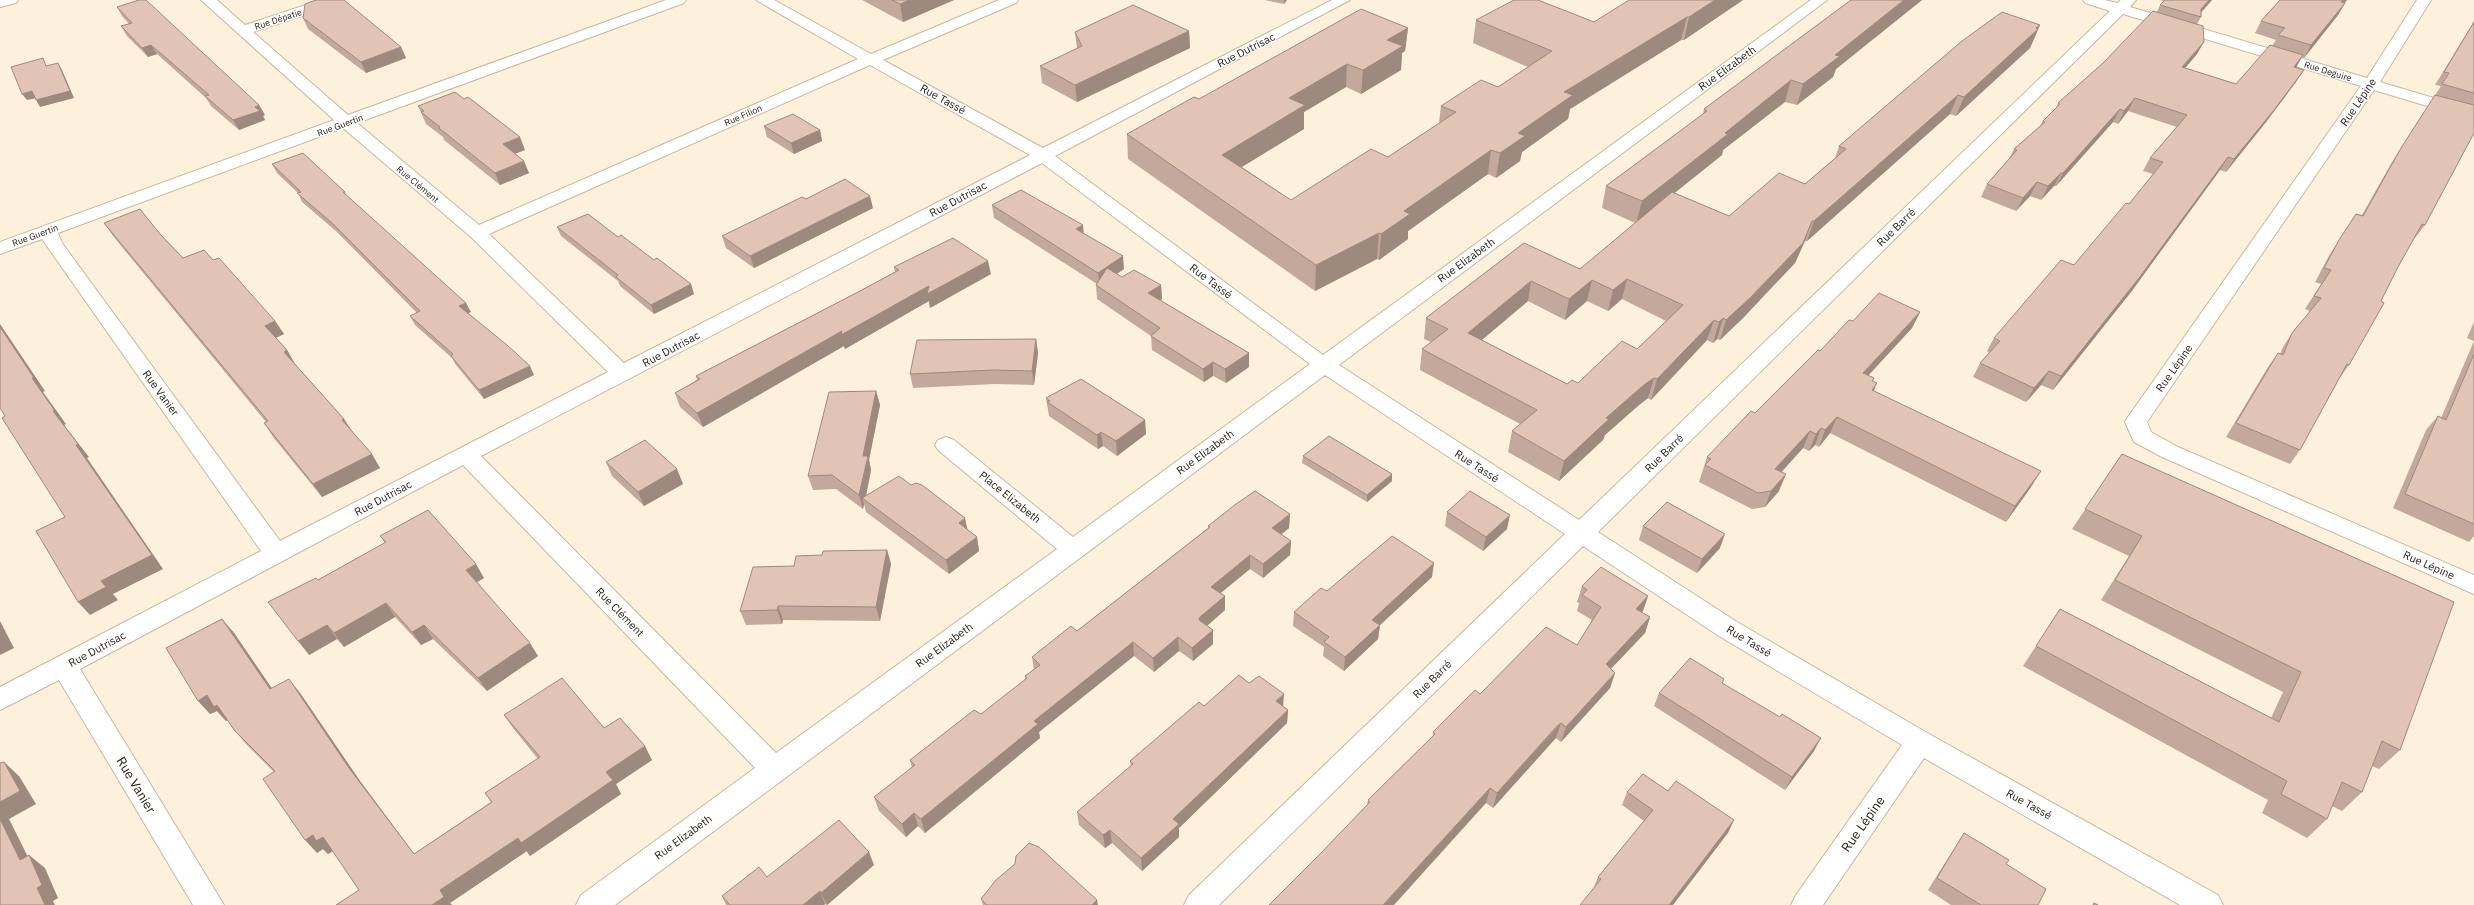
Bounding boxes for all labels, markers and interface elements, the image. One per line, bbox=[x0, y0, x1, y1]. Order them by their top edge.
street label: Rue Dépatie bbox=[253, 6, 303, 32]
street label: Rue Dutrisac bbox=[1215, 29, 1278, 71]
street label: Rue Elizabeth bbox=[1696, 42, 1758, 94]
street label: Rue Deguire bbox=[2303, 59, 2353, 83]
street label: Rue Lépine bbox=[2337, 75, 2379, 129]
street label: Rue Tassé bbox=[918, 81, 968, 117]
street label: Rue Filion bbox=[722, 102, 764, 128]
street label: Rue Guertin bbox=[316, 112, 364, 138]
street label: Rue Clément bbox=[395, 163, 441, 205]
street label: Rue Dutrisac bbox=[927, 178, 989, 220]
street label: Rue Barré bbox=[1873, 205, 1919, 249]
street label: Rue Guertin bbox=[11, 222, 59, 248]
street label: Rue Elizabeth bbox=[1435, 234, 1497, 286]
street label: Rue Tassé bbox=[1187, 260, 1235, 302]
street label: Rue Dutrisac bbox=[640, 328, 702, 370]
street label: Rue Lépine bbox=[2153, 342, 2195, 394]
street label: Rue Vanier bbox=[140, 367, 182, 419]
street label: Rue Elizabeth bbox=[1174, 426, 1236, 478]
street label: Rue Barré bbox=[1641, 431, 1687, 475]
street label: Rue Tassé bbox=[1452, 447, 1502, 485]
street label: Place Elizabeth bbox=[976, 468, 1044, 526]
street label: Rue Dutrisac bbox=[352, 477, 414, 519]
street label: Rue Lépine bbox=[2401, 547, 2457, 583]
street label: Rue Clément bbox=[593, 584, 647, 640]
street label: Rue Elizabeth bbox=[913, 619, 975, 671]
street label: Rue Tassé bbox=[1724, 622, 1774, 660]
street label: Rue Dutrisac bbox=[66, 628, 128, 670]
street label: Rue Barré bbox=[1409, 657, 1455, 701]
street label: Rue Vanier bbox=[113, 754, 160, 817]
street label: Rue Tassé bbox=[2004, 786, 2054, 822]
street label: Rue Lépine bbox=[1837, 793, 1889, 855]
street label: Rue Elizabeth bbox=[652, 811, 714, 863]

